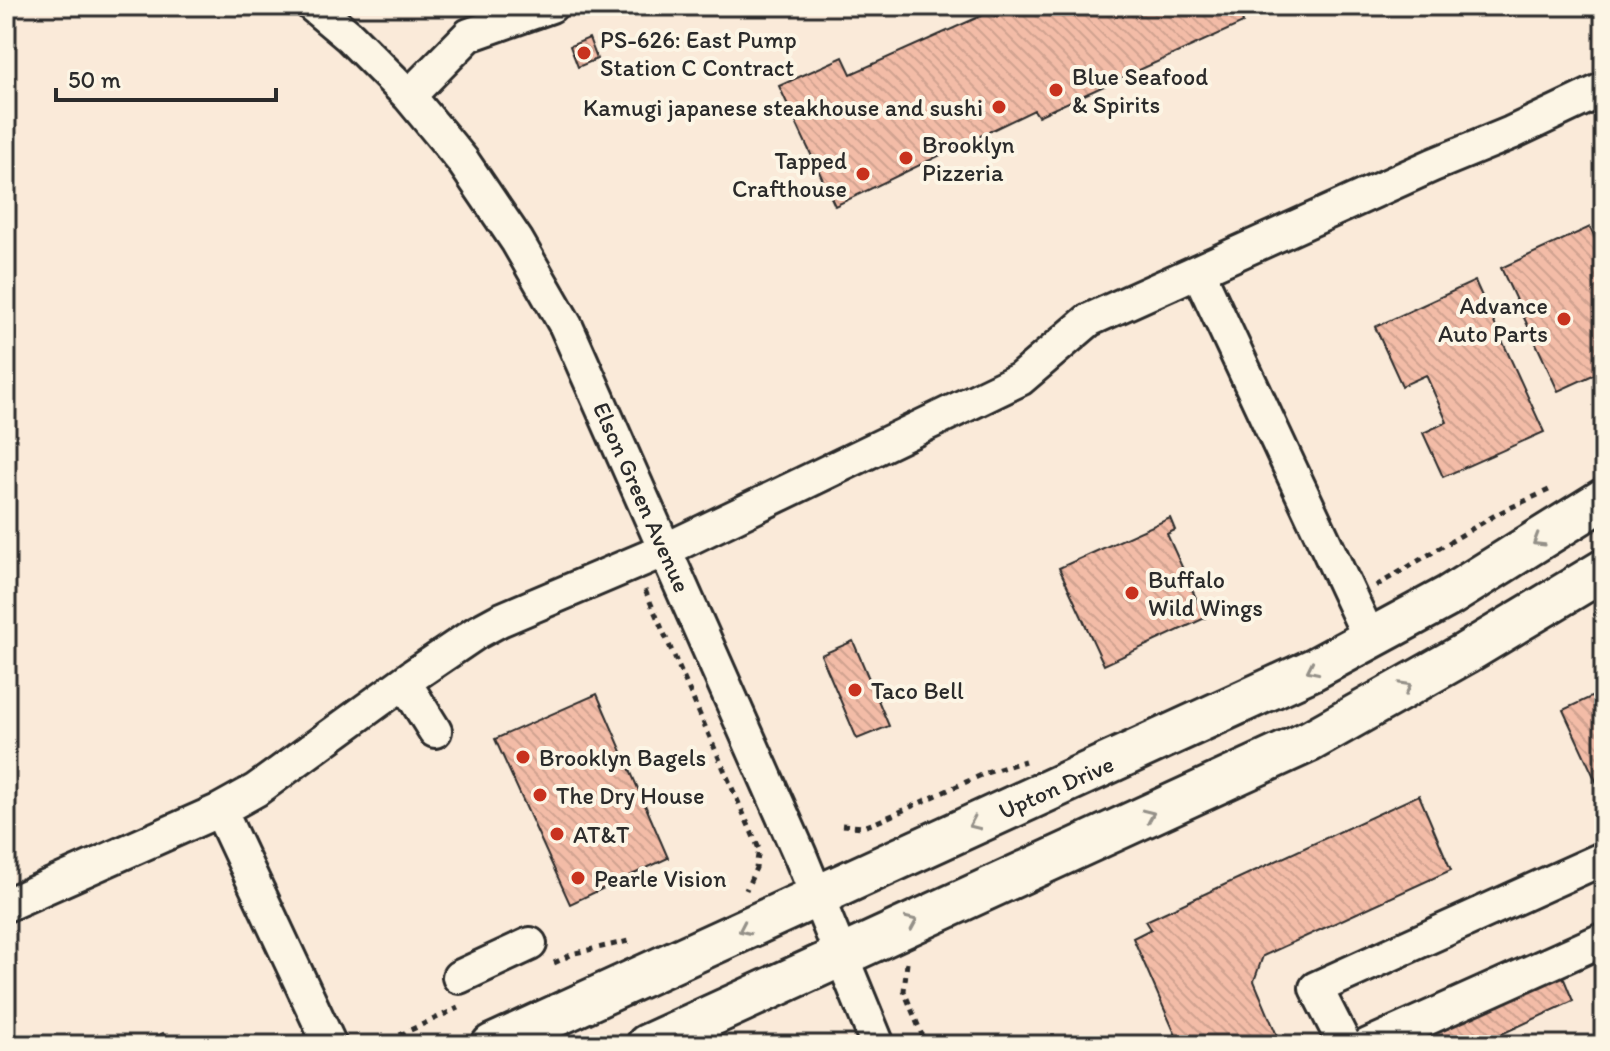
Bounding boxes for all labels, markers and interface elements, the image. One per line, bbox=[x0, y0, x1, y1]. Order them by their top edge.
place label: PS-626: East Pump Station C Contract bbox=[600, 25, 797, 82]
marker: PS-626: East Pump Station C Contract bbox=[575, 44, 593, 62]
scale bar bbox=[56, 52, 276, 102]
place label: Blue Seafood & Spirits bbox=[1072, 62, 1208, 119]
text: 50 m bbox=[68, 65, 121, 94]
marker: Blue Seafood & Spirits bbox=[1047, 81, 1065, 99]
place label: Kamugi japanese steakhouse and sushi bbox=[583, 93, 983, 122]
marker: Kamugi japanese steakhouse and sushi bbox=[990, 98, 1008, 116]
place label: Brooklyn Pizzeria bbox=[922, 130, 1015, 187]
place label: Tapped Crafthouse bbox=[732, 146, 847, 203]
marker: Brooklyn Pizzeria bbox=[897, 149, 915, 167]
marker: Tapped Crafthouse bbox=[854, 165, 872, 183]
place label: Advance Auto Parts bbox=[1438, 291, 1548, 348]
marker: Advance Auto Parts bbox=[1555, 310, 1573, 328]
street label: Elson Green Avenue bbox=[587, 397, 697, 597]
one-way arrow bbox=[1532, 531, 1547, 547]
place label: Buffalo Wild Wings bbox=[1148, 565, 1263, 622]
marker: Buffalo Wild Wings bbox=[1123, 584, 1141, 602]
one-way arrow bbox=[1306, 660, 1321, 675]
place label: Taco Bell bbox=[871, 676, 964, 705]
marker: Taco Bell bbox=[846, 681, 864, 699]
one-way arrow bbox=[1398, 681, 1412, 697]
place label: Brooklyn Bagels bbox=[539, 743, 706, 772]
marker: Brooklyn Bagels bbox=[514, 748, 532, 766]
street label: Upton Drive bbox=[994, 749, 1118, 825]
place label: The Dry House bbox=[556, 781, 704, 810]
marker: The Dry House bbox=[531, 786, 549, 804]
one-way arrow bbox=[1140, 808, 1155, 824]
one-way arrow bbox=[968, 814, 982, 830]
place label: AT&T bbox=[573, 820, 630, 849]
marker: AT&T bbox=[548, 825, 566, 843]
place label: Pearle Vision bbox=[594, 864, 727, 893]
marker: Pearle Vision bbox=[569, 869, 587, 887]
one-way arrow bbox=[904, 916, 918, 932]
one-way arrow bbox=[738, 919, 753, 935]

